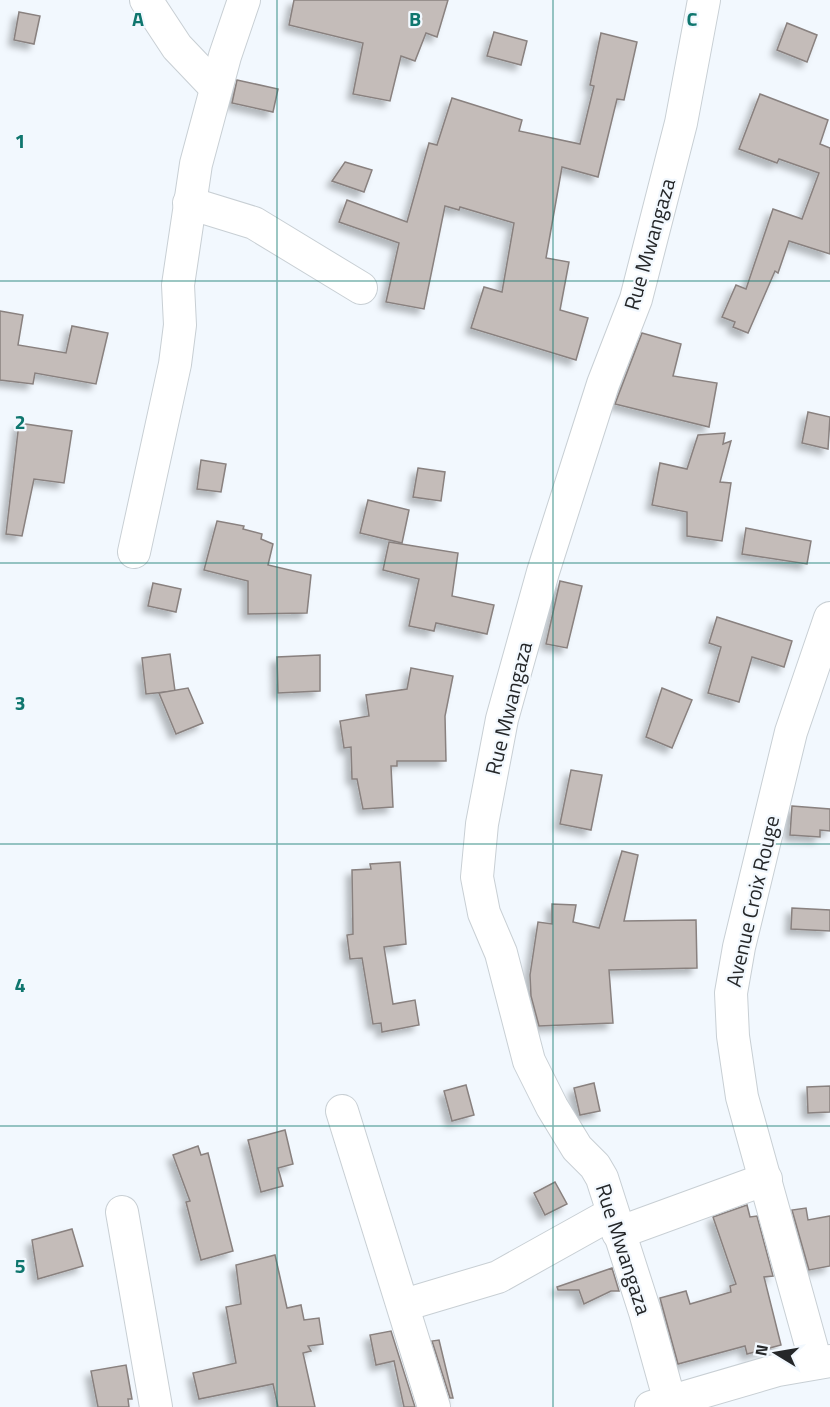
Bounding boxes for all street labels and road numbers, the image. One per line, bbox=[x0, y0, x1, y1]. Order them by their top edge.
street label: Rue Mwangaza bbox=[615, 174, 683, 314]
street label: Rue Mwangaza bbox=[476, 638, 540, 778]
street label: Avenue Croix Rouge bbox=[717, 812, 787, 990]
street label: Rue Mwangaza bbox=[588, 1179, 660, 1319]

